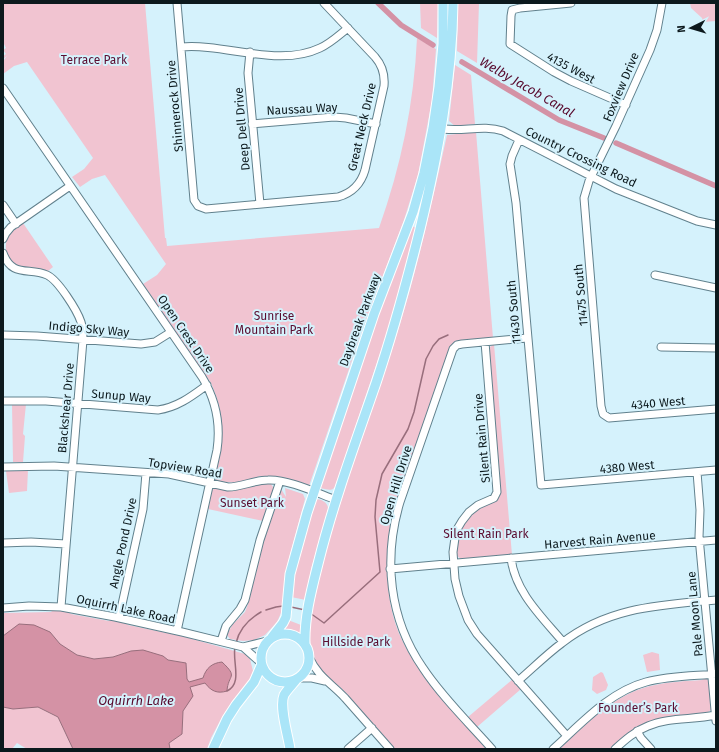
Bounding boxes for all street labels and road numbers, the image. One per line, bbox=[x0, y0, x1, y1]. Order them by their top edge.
street label: 4135 West bbox=[545, 50, 598, 87]
street label: Foxview Drive bbox=[600, 50, 642, 124]
street label: Shinnerock Drive bbox=[164, 60, 186, 152]
street label: Great Neck Drive bbox=[345, 81, 379, 173]
street label: Deep Dell Drive bbox=[231, 87, 253, 171]
street label: Naussau Way bbox=[266, 100, 338, 118]
street label: Country Crossing Road bbox=[523, 124, 639, 190]
street label: 11475 South bbox=[571, 263, 591, 327]
street label: Daybreak Parkway bbox=[337, 272, 383, 368]
street label: 11430 South bbox=[504, 279, 524, 345]
street label: Open Crest Drive bbox=[155, 292, 217, 376]
street label: Indigo Sky Way bbox=[48, 318, 130, 340]
street label: Blackshear Drive bbox=[55, 362, 77, 454]
street label: Sunup Way bbox=[91, 386, 151, 406]
street label: Silent Rain Drive bbox=[471, 393, 493, 483]
street label: 4340 West bbox=[630, 394, 686, 412]
street label: Open Hill Drive bbox=[377, 444, 415, 526]
street label: Topview Road bbox=[147, 455, 223, 481]
street label: 4380 West bbox=[599, 458, 656, 476]
street label: Angle Pond Drive bbox=[107, 496, 139, 590]
street label: Harvest Rain Avenue bbox=[544, 528, 656, 552]
street label: Pale Moon Lane bbox=[684, 571, 706, 657]
street label: Oquirrh Lake Road bbox=[75, 592, 177, 626]

